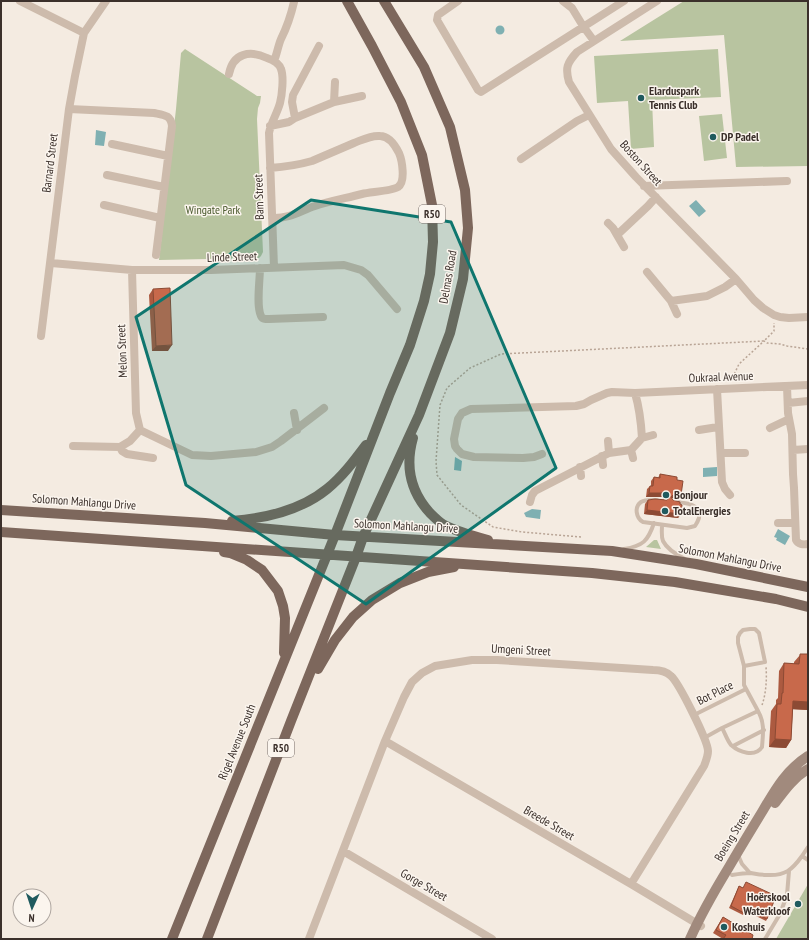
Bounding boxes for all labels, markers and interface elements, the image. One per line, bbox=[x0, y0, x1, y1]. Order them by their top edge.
place label: Elarduspark Tennis Club bbox=[649, 83, 699, 112]
marker: Elarduspark Tennis Club bbox=[636, 93, 646, 103]
place label: DP Padel bbox=[721, 129, 759, 144]
street label: Barnard Street bbox=[38, 132, 61, 193]
marker: DP Padel bbox=[708, 132, 718, 142]
street label: Boston Street bbox=[617, 137, 666, 189]
street label: Bam Street bbox=[250, 173, 267, 220]
park label: Wingate Park bbox=[186, 202, 241, 217]
road number: R50 bbox=[419, 205, 445, 223]
street label: Linde Street bbox=[207, 248, 258, 265]
street label: Delmas Road bbox=[435, 249, 460, 305]
street label: Melon Street bbox=[113, 323, 130, 378]
street label: Oukraal Avenue bbox=[688, 368, 754, 385]
place label: Bonjour bbox=[674, 487, 708, 502]
street label: Solomon Mahlangu Drive bbox=[31, 490, 137, 513]
marker: Bonjour bbox=[661, 490, 671, 500]
place label: TotalEnergies bbox=[673, 503, 731, 518]
marker: TotalEnergies bbox=[660, 506, 670, 516]
street label: Solomon Mahlangu Drive bbox=[353, 515, 459, 536]
street label: Solomon Mahlangu Drive bbox=[677, 540, 783, 575]
street label: Umgeni Street bbox=[491, 640, 552, 659]
street label: Bot Place bbox=[694, 677, 735, 708]
street label: Rigel Avenue South bbox=[214, 702, 259, 782]
road number: R50 bbox=[268, 739, 294, 757]
street label: Breede Street bbox=[521, 802, 578, 843]
street label: Boeing Street bbox=[711, 807, 753, 864]
street label: Gorge Street bbox=[398, 865, 451, 904]
north arrow bbox=[12, 888, 52, 928]
place label: Hoërskool Waterkloof bbox=[742, 889, 791, 918]
marker: Hoërskool Waterkloof bbox=[793, 899, 803, 909]
text: N bbox=[28, 911, 35, 925]
place label: Koshuis bbox=[732, 919, 765, 934]
marker: Koshuis bbox=[719, 922, 729, 932]

